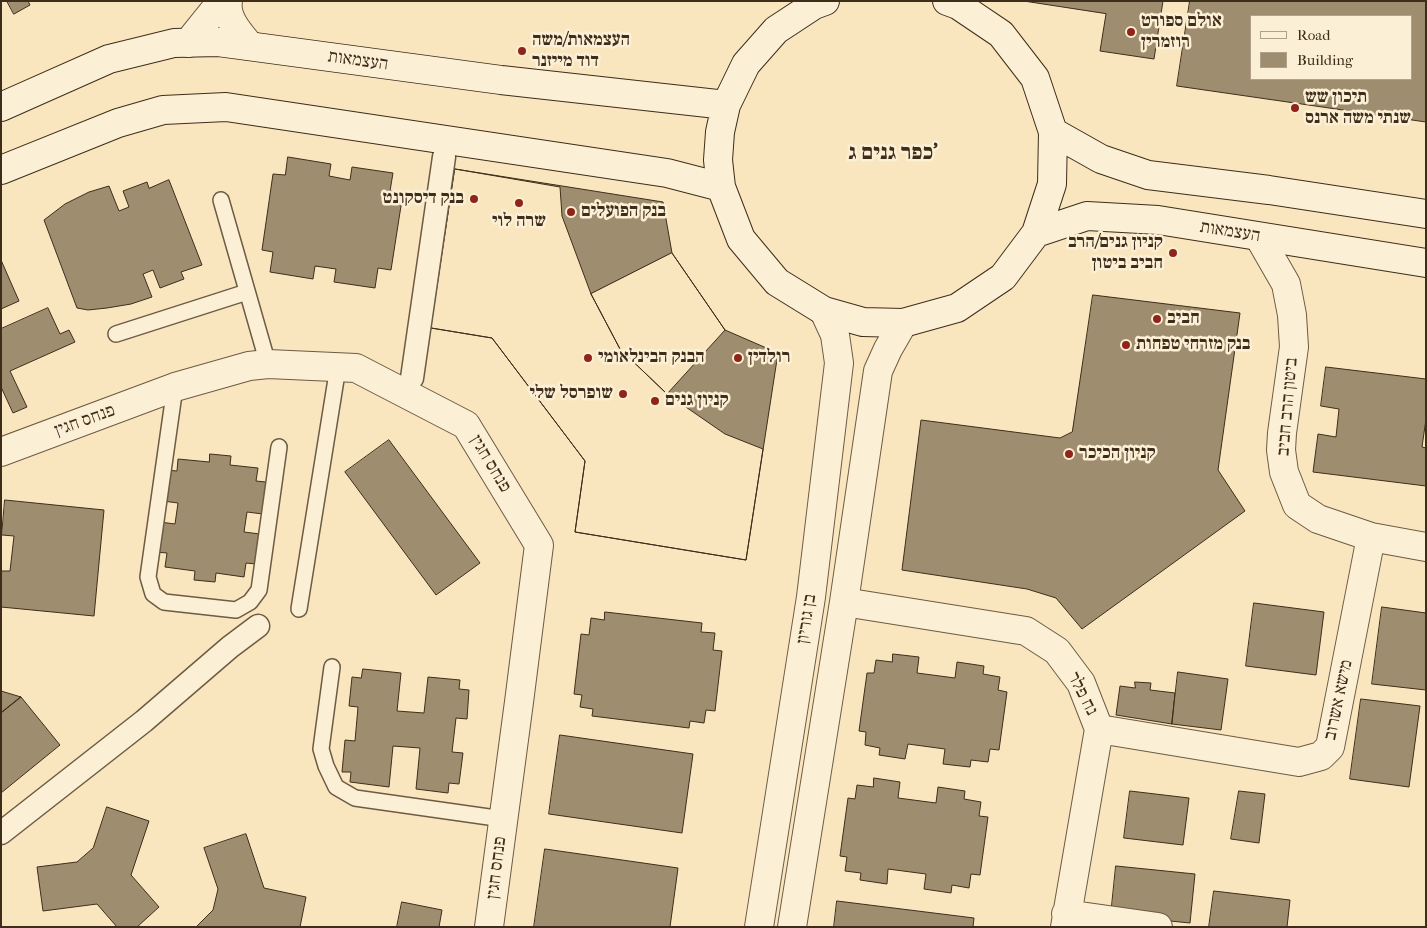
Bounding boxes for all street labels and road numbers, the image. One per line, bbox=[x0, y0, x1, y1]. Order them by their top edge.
street label: העצמאות bbox=[326, 46, 390, 76]
street label: העצמאות bbox=[1198, 217, 1262, 247]
street label: ביטון הרב חביב bbox=[1273, 357, 1303, 457]
street label: פנחס חגין bbox=[52, 400, 118, 442]
street label: פנחס חגין bbox=[465, 431, 515, 497]
street label: בן גוריון bbox=[792, 593, 822, 645]
street label: מישא אשרוב bbox=[1320, 658, 1358, 742]
street label: נח פלר bbox=[1062, 669, 1102, 719]
street label: פנחס חגין bbox=[482, 835, 512, 901]

